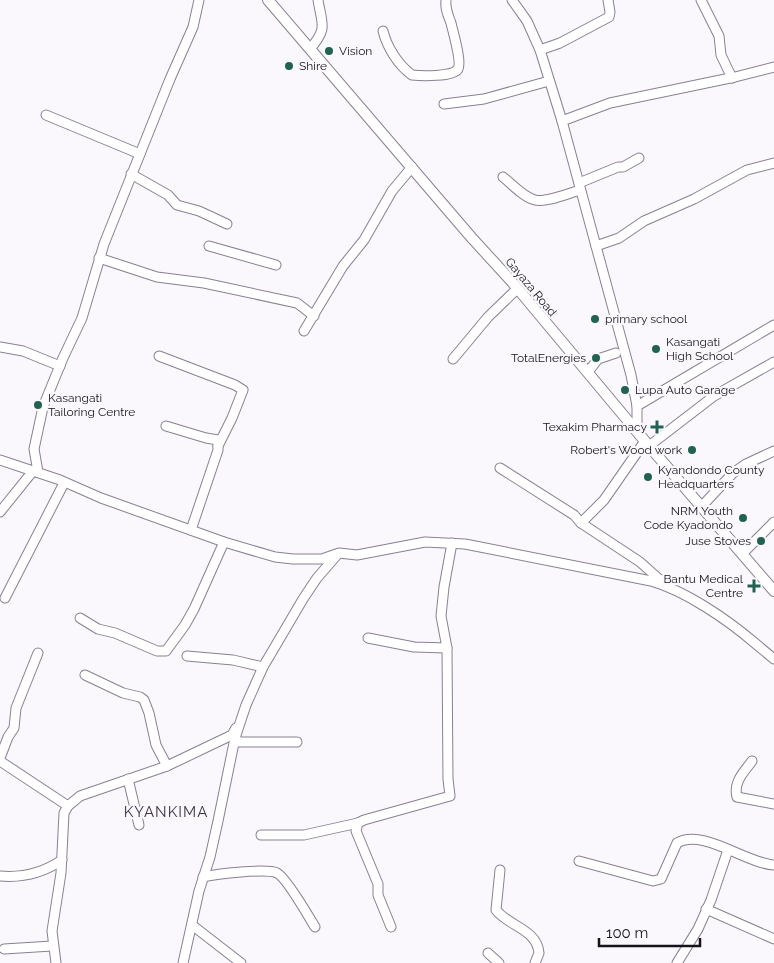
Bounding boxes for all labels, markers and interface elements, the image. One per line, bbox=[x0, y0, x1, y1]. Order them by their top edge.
place label: Vision bbox=[339, 44, 372, 58]
marker: Vision bbox=[323, 45, 335, 57]
place label: Shire bbox=[299, 59, 327, 73]
marker: Shire bbox=[283, 60, 295, 72]
street label: Gayaza Road bbox=[502, 255, 560, 319]
place label: primary school bbox=[605, 312, 688, 326]
marker: primary school bbox=[589, 313, 601, 325]
place label: Kasangati High School bbox=[666, 335, 734, 363]
marker: Kasangati High School bbox=[650, 343, 662, 355]
place label: TotalEnergies bbox=[511, 351, 586, 365]
marker: TotalEnergies bbox=[590, 352, 602, 364]
place label: Lupa Auto Garage bbox=[635, 383, 735, 397]
marker: Lupa Auto Garage bbox=[619, 384, 631, 396]
place label: Kasangati Tailoring Centre bbox=[48, 391, 135, 419]
marker: Kasangati Tailoring Centre bbox=[32, 399, 44, 411]
place label: Texakim Pharmacy bbox=[543, 420, 647, 434]
marker: Texakim Pharmacy bbox=[651, 421, 663, 433]
place label: Robert's Wood work bbox=[570, 443, 683, 457]
marker: Robert's Wood work bbox=[686, 444, 698, 456]
place label: Kyandondo County Headquarters bbox=[658, 463, 765, 491]
marker: Kyandondo County Headquarters bbox=[642, 471, 654, 483]
place label: NRM Youth Code Kyadondo bbox=[644, 504, 733, 532]
marker: NRM Youth Code Kyadondo bbox=[737, 512, 749, 524]
place label: Juse Stoves bbox=[685, 534, 751, 548]
marker: Juse Stoves bbox=[755, 535, 767, 547]
place label: Bantu Medical Centre bbox=[663, 572, 744, 600]
marker: Bantu Medical Centre bbox=[747, 579, 761, 593]
district label: KYANKIMA bbox=[124, 803, 208, 821]
scale bar bbox=[599, 916, 700, 948]
text: 100 m bbox=[606, 924, 648, 942]

